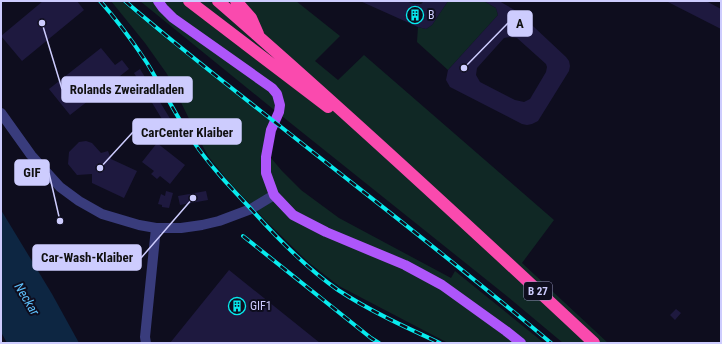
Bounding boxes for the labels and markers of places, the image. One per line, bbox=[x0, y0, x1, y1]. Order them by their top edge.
building icon: B bbox=[405, 5, 425, 25]
place label: B bbox=[428, 8, 435, 22]
callout: A bbox=[508, 11, 532, 36]
callout: Rolands Zweiradladen bbox=[62, 77, 192, 102]
callout: CarCenter Klaiber bbox=[133, 119, 241, 144]
callout: GIF bbox=[15, 160, 49, 185]
callout: Car-Wash-Klaiber bbox=[33, 245, 141, 270]
building icon: GIF1 bbox=[227, 296, 247, 316]
place label: GIF1 bbox=[250, 299, 272, 313]

